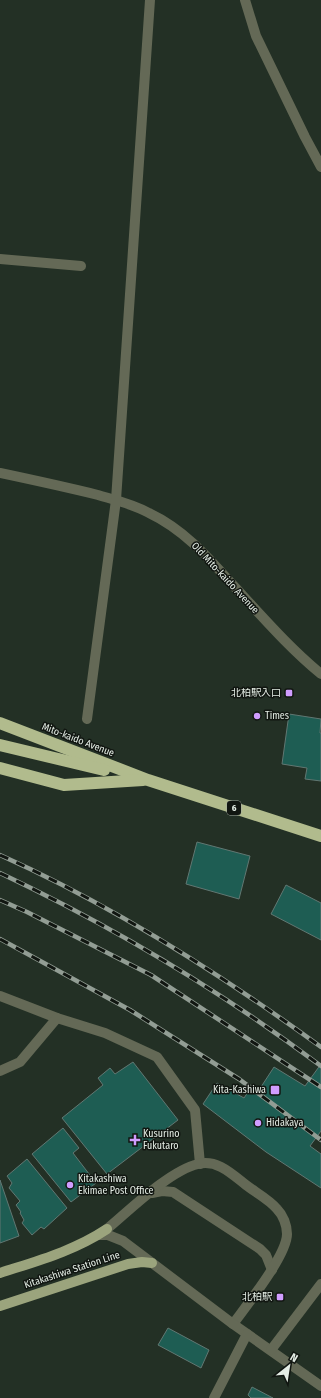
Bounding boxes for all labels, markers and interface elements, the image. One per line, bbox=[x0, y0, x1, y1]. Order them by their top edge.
street label: Old Mito-kaido Avenue bbox=[189, 540, 261, 616]
place label: 北柏駅入口 bbox=[231, 687, 281, 699]
marker: 北柏駅入口 bbox=[284, 688, 294, 698]
place label: Times bbox=[265, 710, 289, 722]
marker: Times bbox=[252, 711, 262, 721]
street label: Mito-kaido Avenue bbox=[40, 721, 116, 759]
road number: 6 bbox=[227, 801, 241, 815]
place label: Kita-Kashiwa bbox=[213, 1084, 266, 1096]
marker: Kita-Kashiwa bbox=[269, 1084, 281, 1096]
place label: Hidakaya bbox=[266, 1117, 303, 1129]
marker: Hidakaya bbox=[253, 1118, 263, 1128]
place label: Kusurino Fukutaro bbox=[143, 1128, 179, 1152]
marker: Kusurino Fukutaro bbox=[130, 1135, 140, 1145]
place label: Kitakashiwa Ekimae Post Office bbox=[78, 1173, 153, 1197]
marker: Kitakashiwa Ekimae Post Office bbox=[65, 1180, 75, 1190]
street label: Kitakashiwa Station Line bbox=[23, 1249, 121, 1291]
place label: 北柏駅 bbox=[242, 1291, 273, 1303]
marker: 北柏駅 bbox=[275, 1292, 285, 1302]
north arrow bbox=[269, 1346, 309, 1386]
text: N bbox=[288, 1350, 300, 1365]

